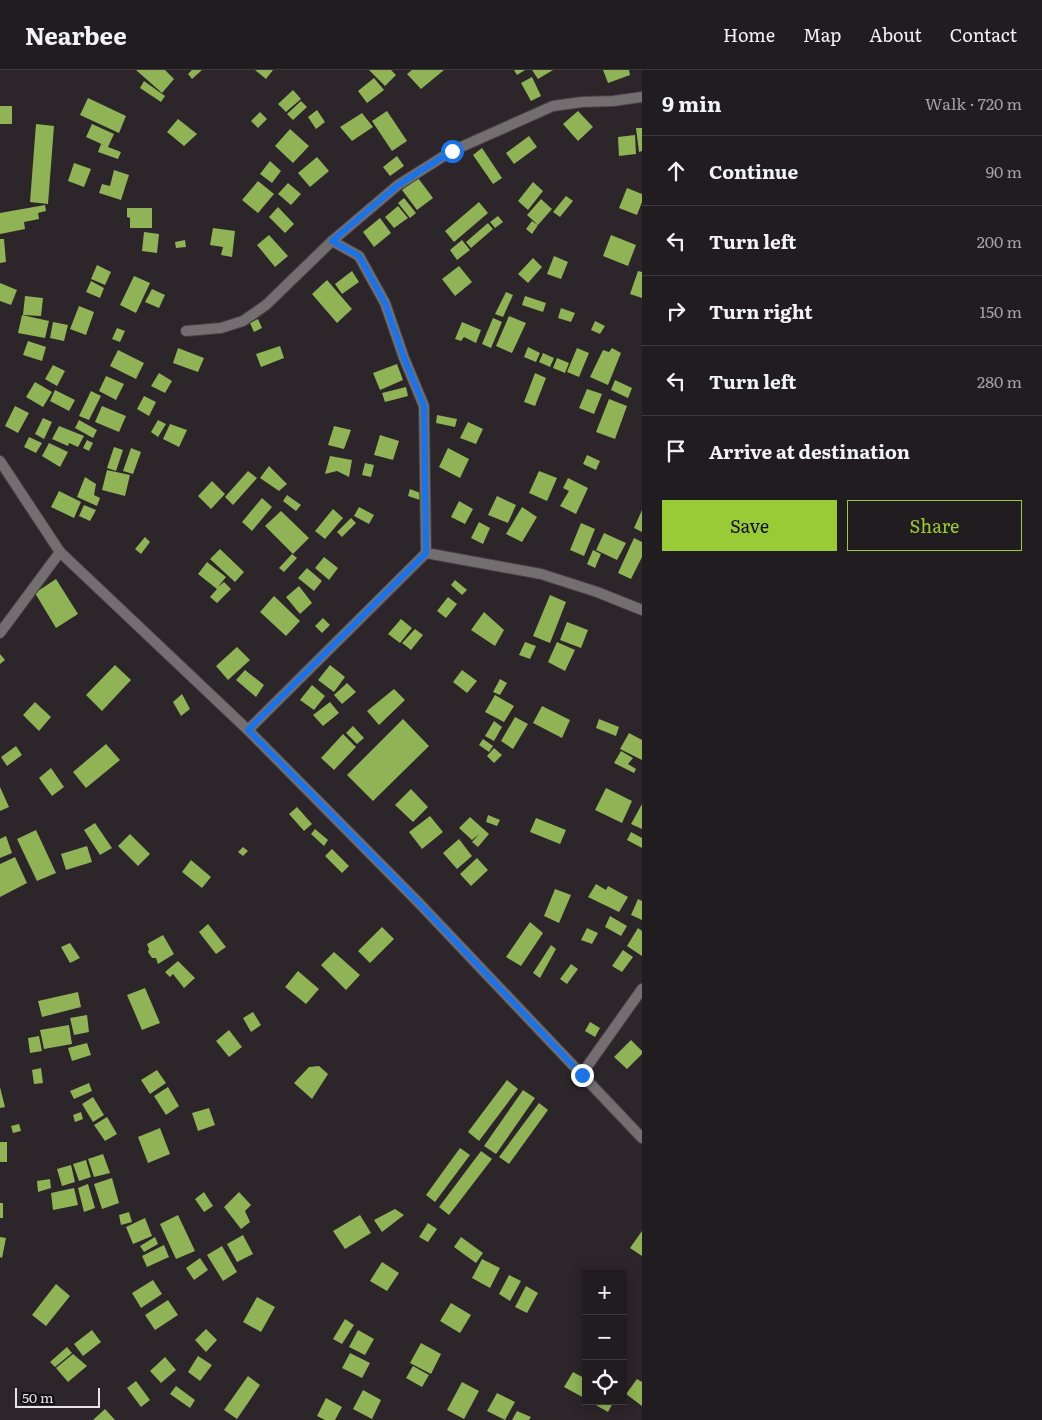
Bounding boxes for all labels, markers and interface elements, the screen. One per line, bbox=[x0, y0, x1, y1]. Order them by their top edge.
text: Nearbee bbox=[25, 17, 127, 52]
text: Home bbox=[723, 21, 775, 48]
text: Map bbox=[803, 21, 841, 48]
text: About bbox=[869, 21, 922, 48]
text: Contact bbox=[950, 21, 1017, 48]
text: 9 min bbox=[662, 87, 722, 118]
text: Walk · 720 m bbox=[925, 91, 1022, 115]
route start bbox=[441, 140, 464, 163]
icon: ahead bbox=[662, 157, 690, 185]
text: Continue bbox=[709, 157, 798, 185]
text: 90 m bbox=[986, 159, 1022, 183]
icon: left bbox=[662, 227, 690, 255]
text: Turn left bbox=[709, 227, 796, 255]
text: 200 m bbox=[977, 229, 1022, 253]
icon: right bbox=[662, 297, 690, 325]
text: Turn right bbox=[709, 297, 813, 325]
text: 150 m bbox=[979, 299, 1022, 323]
icon: left bbox=[662, 367, 690, 395]
text: Turn left bbox=[709, 367, 796, 395]
text: 280 m bbox=[977, 369, 1022, 393]
icon: arrive bbox=[662, 437, 690, 465]
text: Arrive at destination bbox=[709, 437, 910, 465]
button: Save bbox=[662, 500, 837, 551]
button: Share bbox=[847, 500, 1022, 551]
route end bbox=[571, 1064, 594, 1087]
map controls bbox=[582, 1270, 627, 1405]
button: + bbox=[582, 1270, 627, 1315]
button: − bbox=[582, 1315, 627, 1360]
button: locate bbox=[582, 1360, 627, 1405]
scale bar bbox=[15, 1385, 100, 1408]
text: 50 m bbox=[22, 1387, 54, 1407]

